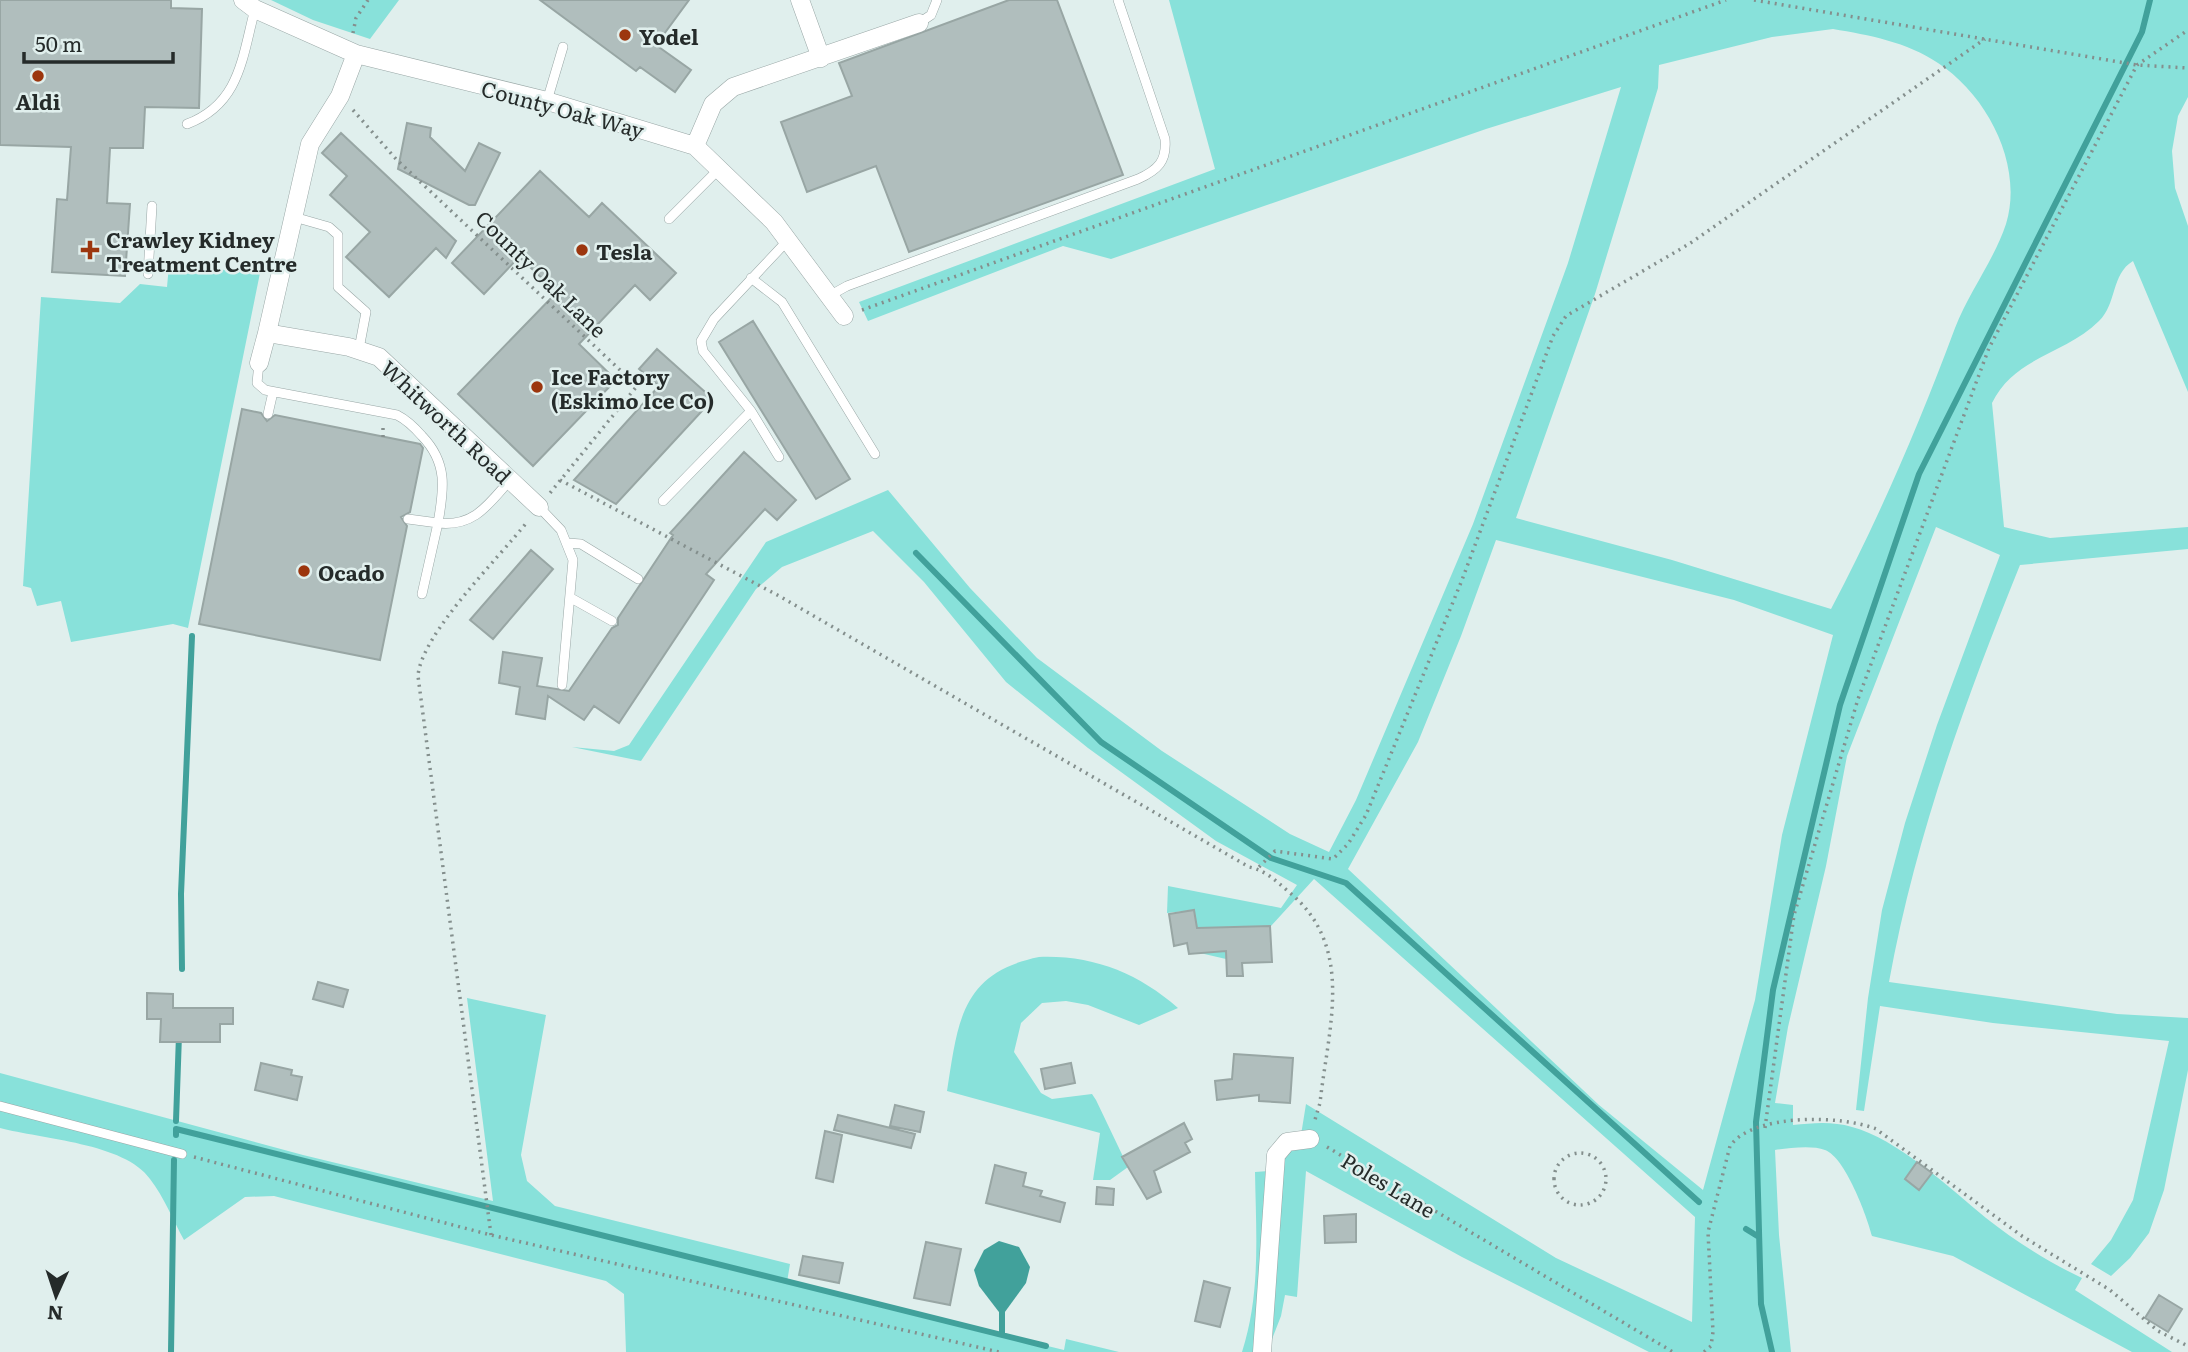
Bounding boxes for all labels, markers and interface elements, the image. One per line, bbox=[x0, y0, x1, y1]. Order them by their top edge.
place label: Yodel bbox=[639, 20, 699, 51]
scale bar bbox=[24, 21, 173, 65]
text: 50 m bbox=[35, 27, 82, 58]
marker: Yodel bbox=[617, 27, 633, 43]
marker: Aldi bbox=[30, 68, 46, 84]
street label: County Oak Way bbox=[478, 71, 649, 145]
place label: Aldi bbox=[16, 85, 61, 116]
street label: County Oak Lane bbox=[470, 202, 615, 344]
place label: Crawley Kidney Treatment Centre bbox=[106, 223, 297, 278]
place label: Tesla bbox=[596, 235, 653, 266]
marker: Crawley Kidney Treatment Centre bbox=[80, 240, 100, 260]
marker: Tesla bbox=[574, 242, 590, 258]
street label: Whitworth Road bbox=[375, 352, 519, 490]
place label: Ice Factory (Eskimo Ice Co) bbox=[551, 360, 714, 415]
marker: Ice Factory (Eskimo Ice Co) bbox=[529, 379, 545, 395]
place label: Ocado bbox=[318, 556, 385, 587]
marker: Ocado bbox=[296, 563, 312, 579]
street label: Poles Lane bbox=[1336, 1144, 1442, 1224]
north arrow bbox=[21, 1261, 91, 1331]
text: N bbox=[46, 1300, 64, 1328]

